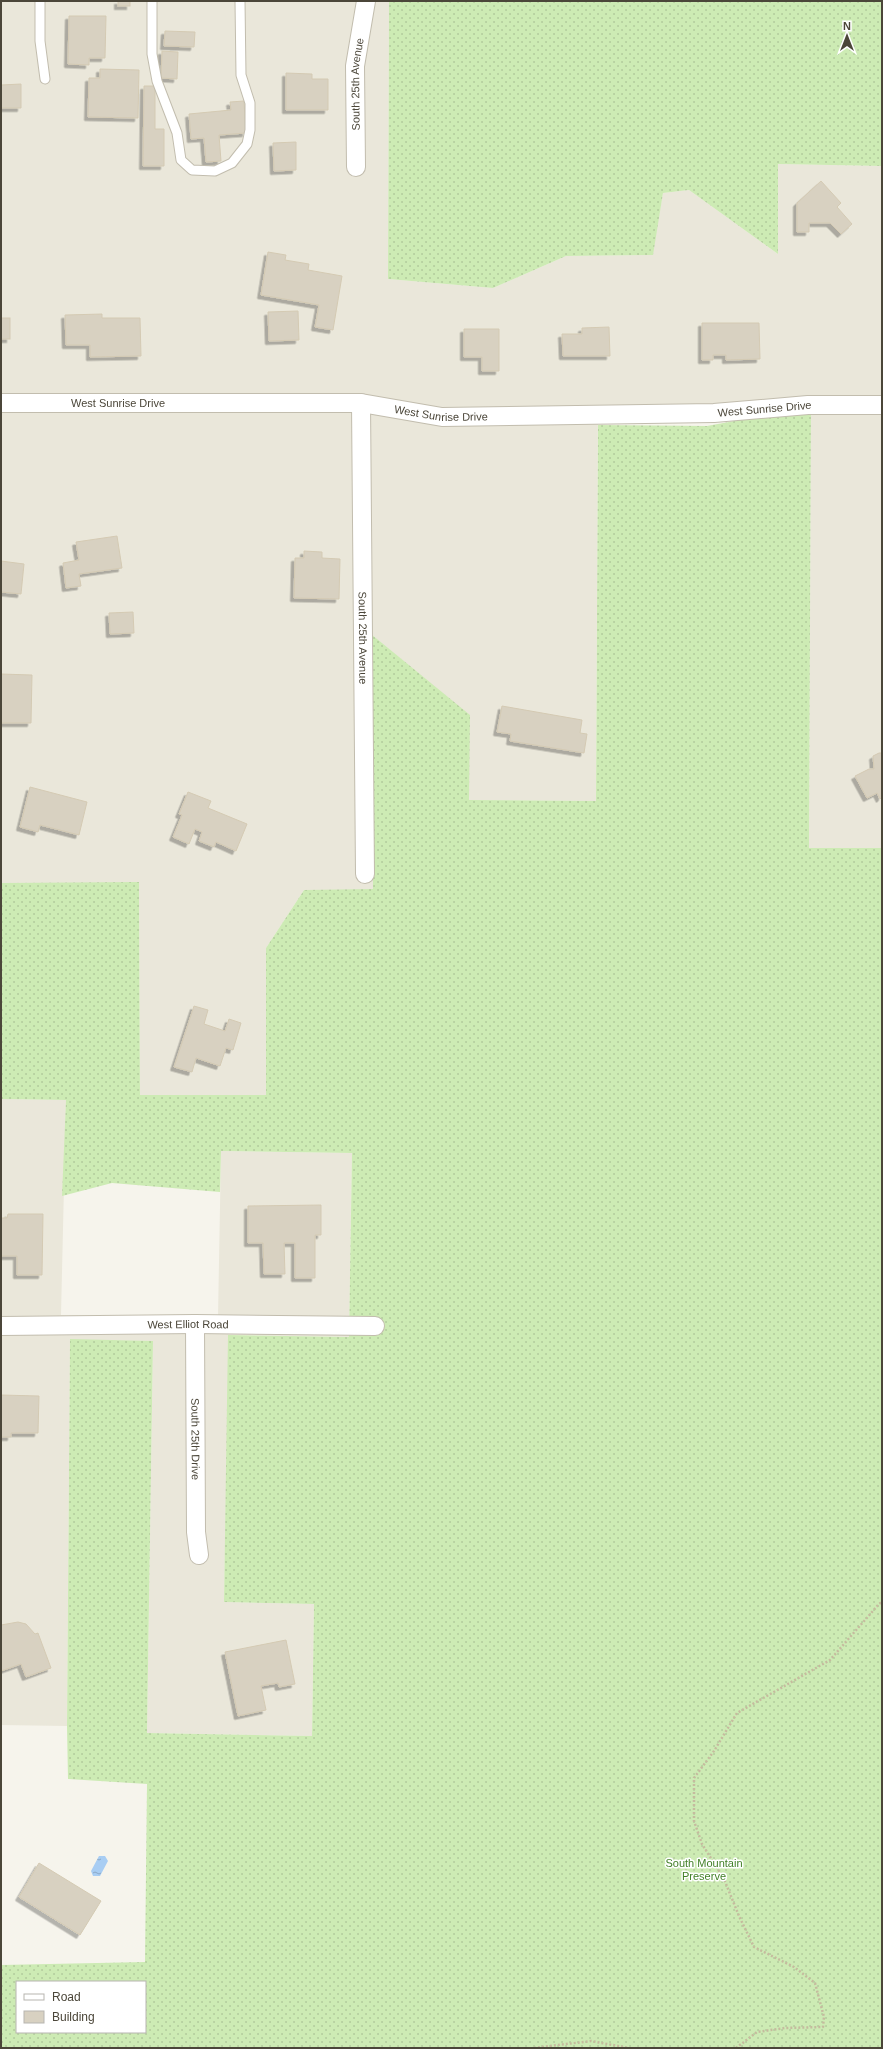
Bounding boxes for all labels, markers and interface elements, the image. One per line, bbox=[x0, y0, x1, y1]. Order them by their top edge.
north arrow bbox=[827, 16, 867, 56]
text: N bbox=[843, 20, 851, 32]
street label: South 25th Avenue bbox=[349, 37, 366, 130]
street label: West Sunrise Drive bbox=[71, 397, 165, 409]
street label: West Sunrise Drive bbox=[717, 399, 811, 419]
street label: West Sunrise Drive bbox=[393, 403, 488, 423]
street label: South 25th Avenue bbox=[357, 592, 369, 684]
street label: West Elliot Road bbox=[147, 1318, 229, 1330]
street label: South 25th Drive bbox=[189, 1398, 202, 1480]
park label: South Mountain Preserve bbox=[665, 1857, 743, 1882]
legend bbox=[16, 1981, 146, 2033]
text: Road bbox=[52, 1990, 81, 2004]
text: Building bbox=[52, 2010, 95, 2024]

